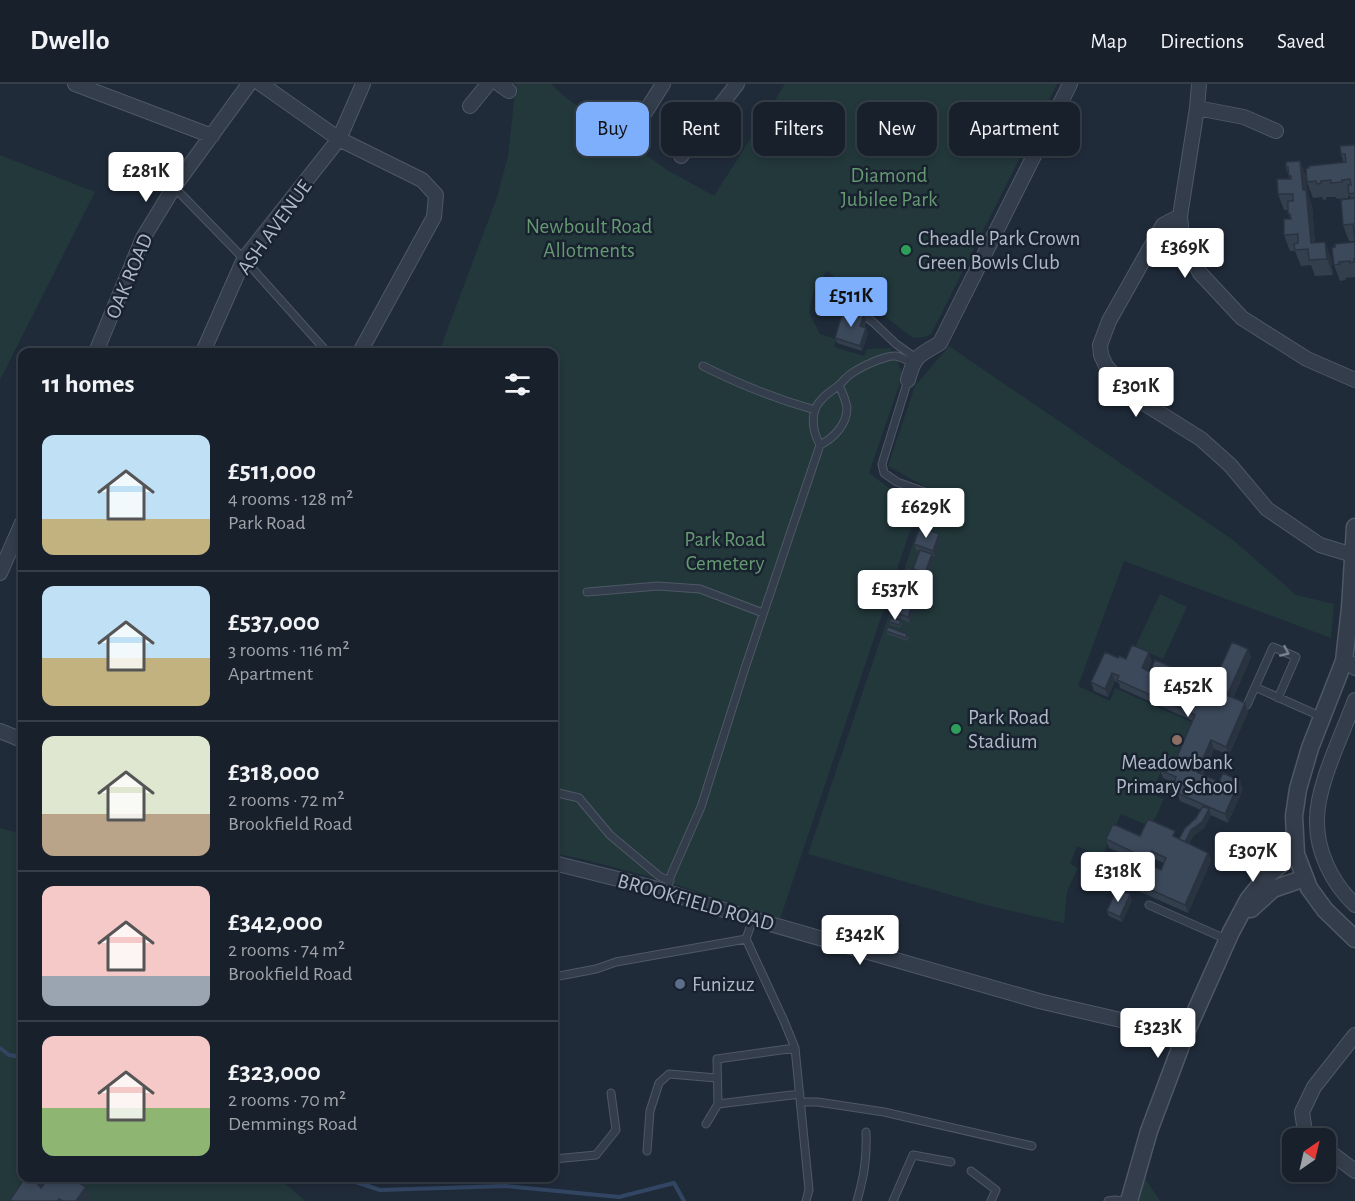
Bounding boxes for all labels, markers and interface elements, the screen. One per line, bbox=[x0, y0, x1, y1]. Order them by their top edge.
text: Dwello bbox=[30, 27, 109, 55]
text: Map bbox=[1091, 31, 1127, 52]
text: Directions bbox=[1160, 31, 1244, 52]
text: Saved bbox=[1277, 31, 1325, 52]
chip: Buy bbox=[576, 102, 649, 156]
chip: Rent bbox=[661, 102, 741, 156]
chip: Filters bbox=[753, 102, 845, 156]
chip: New bbox=[857, 102, 937, 156]
chip: Apartment bbox=[949, 102, 1080, 156]
pin: £281K bbox=[104, 152, 188, 203]
text: £281K bbox=[122, 161, 170, 181]
park label: Diamond Jubilee Park bbox=[840, 165, 938, 210]
street label: ASH AVENUE bbox=[233, 176, 316, 278]
park label: Newboult Road Allotments bbox=[526, 216, 652, 261]
place label: Cheadle Park Crown Green Bowls Club bbox=[918, 228, 1080, 273]
pin: £369K bbox=[1143, 228, 1227, 279]
street label: OAK ROAD bbox=[102, 231, 157, 322]
text: £369K bbox=[1161, 237, 1209, 257]
marker: Cheadle Park Crown Green Bowls Club bbox=[899, 243, 913, 257]
pin: £511K bbox=[809, 277, 893, 328]
text: £511K bbox=[829, 286, 873, 306]
pin: £301K bbox=[1094, 367, 1178, 418]
icon: filters bbox=[501, 368, 534, 401]
text: 11 homes bbox=[42, 371, 134, 397]
text: £301K bbox=[1113, 376, 1159, 396]
text: £511,000 bbox=[228, 458, 316, 484]
icon: home bbox=[90, 459, 162, 531]
pin: £629K bbox=[884, 488, 968, 539]
text: 4 rooms · 128 m² bbox=[228, 489, 353, 509]
text: £629K bbox=[901, 497, 951, 517]
text: Park Road bbox=[228, 513, 306, 533]
park label: Park Road Cemetery bbox=[684, 529, 766, 574]
pin: £537K bbox=[853, 570, 937, 621]
text: £537K bbox=[872, 579, 918, 599]
text: £537,000 bbox=[228, 609, 320, 635]
icon: home bbox=[90, 610, 162, 682]
text: 3 rooms · 116 m² bbox=[228, 640, 349, 660]
one-way arrow bbox=[1279, 645, 1290, 657]
text: Apartment bbox=[228, 664, 313, 684]
pin: £452K bbox=[1146, 667, 1230, 718]
text: £452K bbox=[1164, 676, 1212, 696]
place label: Park Road Stadium bbox=[968, 707, 1050, 752]
marker: Park Road Stadium bbox=[949, 722, 963, 736]
marker: Meadowbank Primary School bbox=[1170, 733, 1184, 747]
place label: Meadowbank Primary School bbox=[1116, 752, 1238, 797]
text: £318,000 bbox=[228, 759, 320, 785]
icon: home bbox=[90, 760, 162, 832]
text: 2 rooms · 72 m² bbox=[228, 790, 345, 810]
text: Brookfield Road bbox=[228, 814, 352, 834]
pin: £307K bbox=[1211, 832, 1295, 883]
text: £307K bbox=[1229, 841, 1277, 861]
pin: £318K bbox=[1076, 852, 1160, 903]
text: £318K bbox=[1095, 861, 1141, 881]
street label: BROOKFIELD ROAD bbox=[615, 870, 776, 935]
text: £342,000 bbox=[228, 909, 323, 935]
icon: home bbox=[90, 910, 162, 982]
pin: £342K bbox=[818, 915, 902, 966]
text: £342K bbox=[836, 924, 884, 944]
text: 2 rooms · 74 m² bbox=[228, 940, 345, 960]
text: Brookfield Road bbox=[228, 964, 352, 984]
place label: Funizuz bbox=[692, 974, 755, 995]
marker: Funizuz bbox=[673, 977, 687, 991]
pin: £323K bbox=[1116, 1008, 1200, 1059]
text: £323K bbox=[1134, 1017, 1182, 1037]
text: £323,000 bbox=[228, 1059, 321, 1085]
icon: home bbox=[90, 1060, 162, 1132]
text: 2 rooms · 70 m² bbox=[228, 1090, 346, 1110]
text: Demmings Road bbox=[228, 1114, 357, 1134]
north arrow bbox=[1282, 1128, 1336, 1182]
map controls bbox=[1282, 1128, 1336, 1182]

